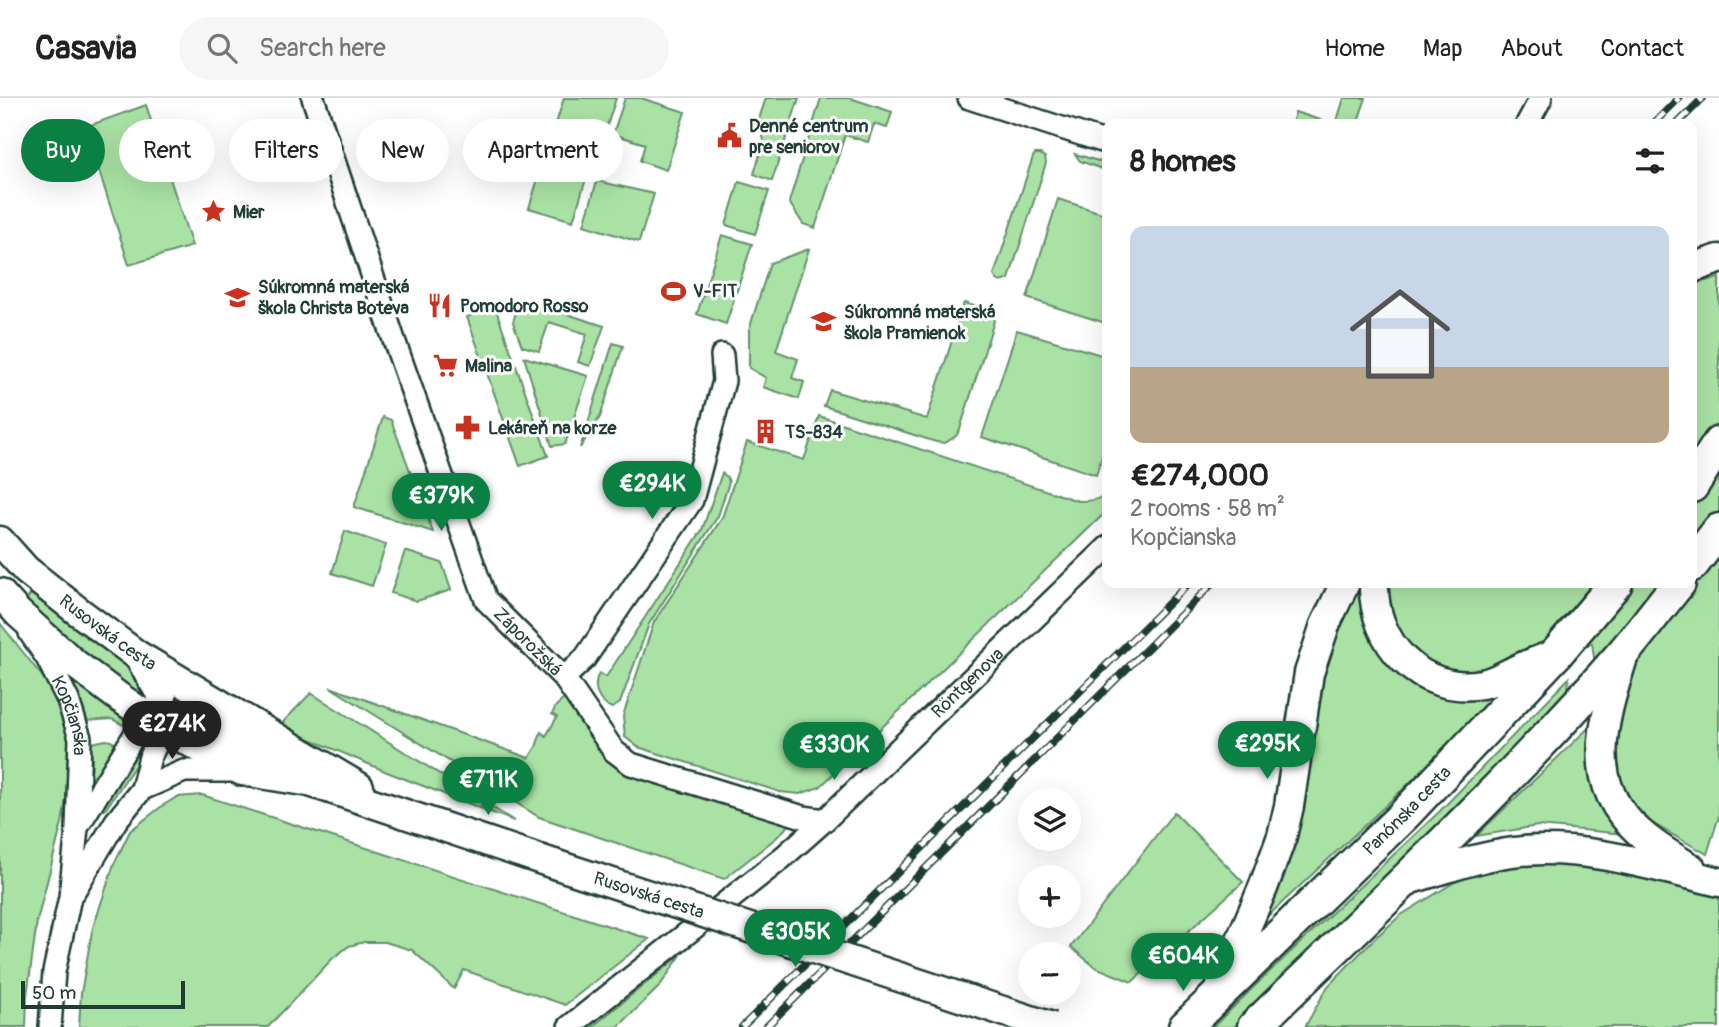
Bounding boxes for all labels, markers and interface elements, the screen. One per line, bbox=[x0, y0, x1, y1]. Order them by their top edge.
search box bbox=[179, 17, 669, 80]
text: Casavia bbox=[35, 28, 137, 69]
icon: search bbox=[203, 29, 241, 67]
text: Search here bbox=[259, 32, 386, 64]
text: Home bbox=[1324, 34, 1385, 63]
text: Map bbox=[1423, 34, 1463, 63]
text: About bbox=[1501, 34, 1563, 63]
text: Contact bbox=[1601, 34, 1684, 63]
place label: Denné centrum pre seniorov bbox=[749, 115, 869, 159]
chip: Buy bbox=[21, 119, 105, 182]
chip: Rent bbox=[119, 119, 215, 182]
chip: Filters bbox=[229, 119, 342, 182]
chip: New bbox=[356, 119, 449, 182]
chip: Apartment bbox=[463, 119, 623, 182]
public building icon: Denné centrum pre seniorov bbox=[715, 122, 743, 150]
icon: filters bbox=[1631, 142, 1669, 180]
text: 8 homes bbox=[1130, 143, 1236, 180]
place icon: Mier bbox=[199, 198, 227, 226]
place label: Mier bbox=[233, 201, 265, 224]
icon: home bbox=[1337, 271, 1463, 397]
place label: Súkromná materská škola Christa Boteva bbox=[258, 276, 410, 320]
sports icon: V-FIT bbox=[659, 277, 687, 305]
place label: V-FIT bbox=[693, 280, 737, 303]
school or university icon: Súkromná materská škola Christa Boteva bbox=[224, 283, 252, 311]
restaurant icon: Pomodoro Rosso bbox=[426, 292, 454, 320]
place label: Pomodoro Rosso bbox=[460, 295, 589, 318]
place label: Súkromná materská škola Pramienok bbox=[844, 301, 996, 345]
school or university icon: Súkromná materská škola Pramienok bbox=[810, 308, 838, 336]
supermarket icon: Malina bbox=[431, 352, 459, 380]
place label: Malina bbox=[465, 355, 513, 378]
pharmacy icon: Lekáreň na korze bbox=[454, 414, 482, 442]
place label: Lekáreň na korze bbox=[488, 417, 618, 440]
building icon: TS-834 bbox=[751, 418, 779, 446]
place label: TS-834 bbox=[784, 421, 843, 444]
text: €274,000 bbox=[1130, 457, 1269, 494]
pin: €294K bbox=[603, 462, 701, 521]
text: €294K bbox=[618, 469, 686, 498]
pin: €379K bbox=[392, 474, 490, 533]
text: €379K bbox=[408, 481, 474, 510]
text: 2 rooms · 58 m² bbox=[1130, 494, 1285, 523]
text: Kopčianska bbox=[1130, 523, 1236, 552]
street label: Rusovská cesta bbox=[54, 590, 160, 676]
street label: Záporožská bbox=[488, 603, 567, 681]
street label: Röntgenova bbox=[927, 643, 1009, 723]
street label: Kopčianska bbox=[46, 672, 91, 756]
pin: €274K bbox=[123, 702, 221, 761]
text: €274K bbox=[138, 709, 206, 738]
pin: €330K bbox=[785, 722, 883, 782]
pin: €295K bbox=[1218, 722, 1316, 781]
text: €295K bbox=[1234, 729, 1300, 758]
text: €330K bbox=[799, 730, 869, 759]
pin: €711K bbox=[439, 758, 537, 817]
street label: Panónska cesta bbox=[1358, 761, 1456, 861]
text: €711K bbox=[458, 765, 518, 794]
map controls bbox=[1018, 788, 1081, 1005]
button: layers bbox=[1018, 788, 1081, 851]
button: + bbox=[1018, 865, 1081, 928]
street label: Rusovská cesta bbox=[591, 867, 707, 924]
pin: €305K bbox=[746, 910, 844, 969]
text: €305K bbox=[760, 917, 830, 946]
pin: €604K bbox=[1134, 934, 1232, 993]
text: €604K bbox=[1147, 941, 1219, 970]
button: − bbox=[1018, 942, 1081, 1005]
scale bar bbox=[21, 978, 186, 1010]
text: 50 m bbox=[32, 981, 76, 1005]

